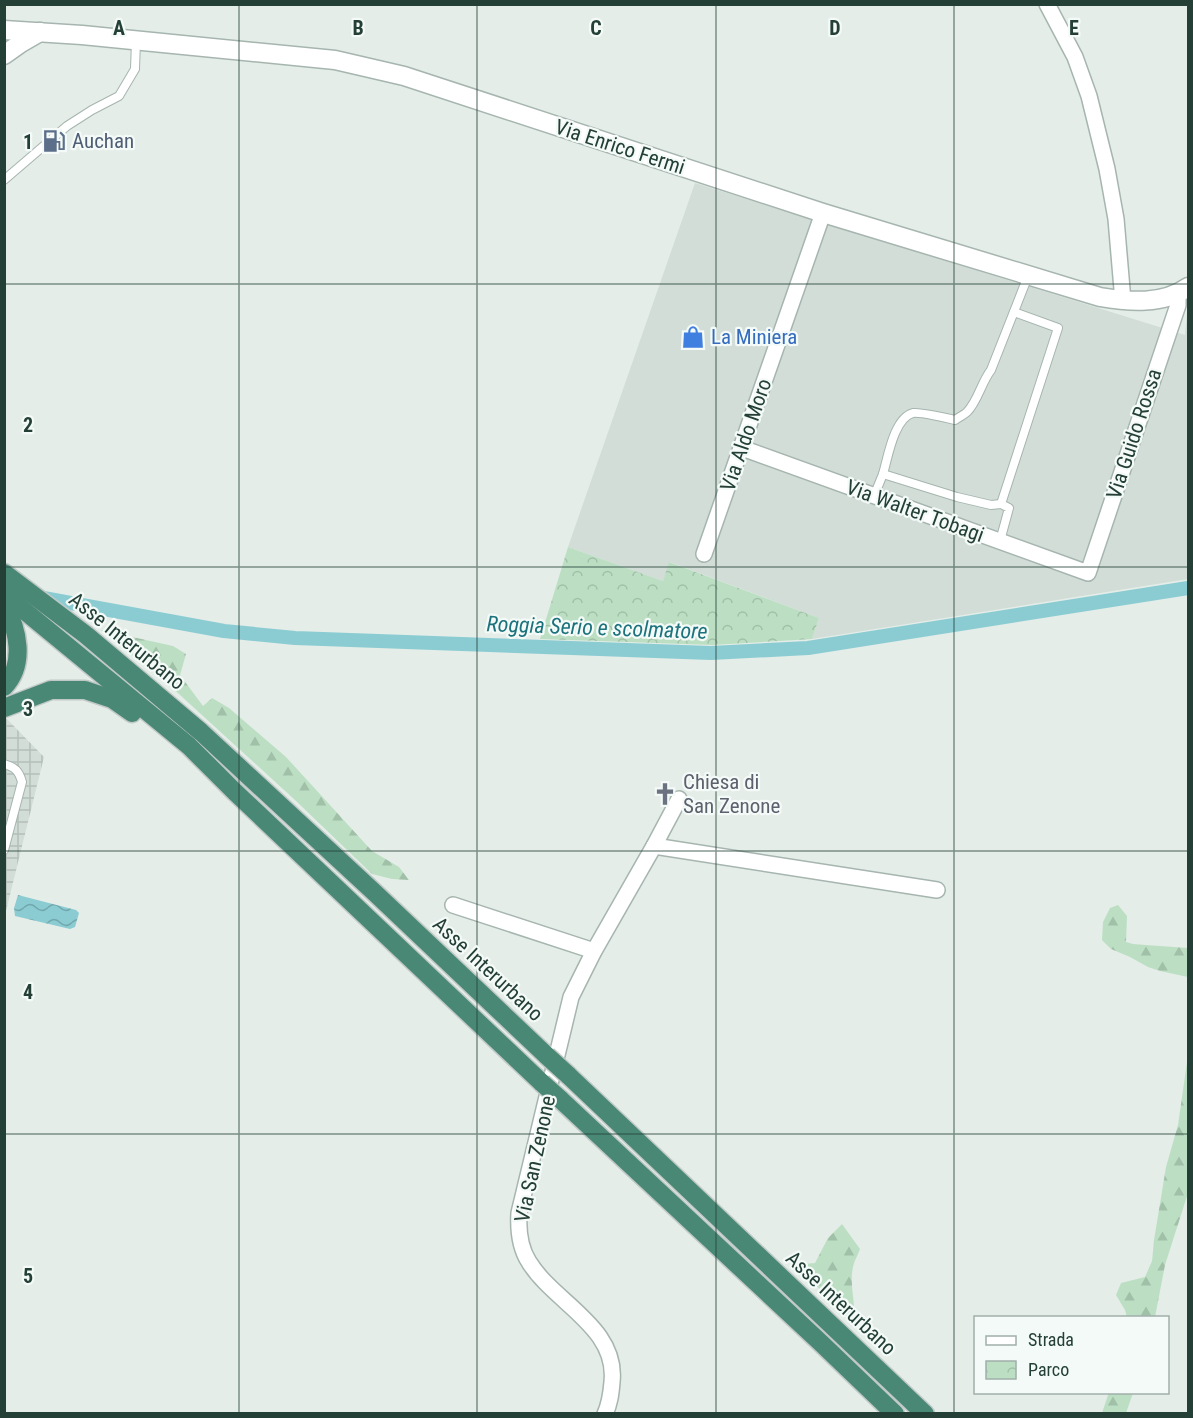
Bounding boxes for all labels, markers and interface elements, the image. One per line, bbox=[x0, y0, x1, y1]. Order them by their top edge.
text: A bbox=[113, 16, 125, 40]
text: B bbox=[352, 16, 364, 40]
text: C bbox=[590, 16, 602, 40]
text: D bbox=[829, 16, 841, 40]
text: E bbox=[1069, 16, 1079, 40]
street label: Via Enrico Fermi bbox=[552, 115, 688, 179]
fuel station icon: Auchan bbox=[41, 128, 67, 154]
place label: Auchan bbox=[72, 129, 134, 153]
text: 1 bbox=[23, 130, 33, 154]
shop icon: La Miniera bbox=[680, 324, 706, 350]
place label: La Miniera bbox=[711, 325, 797, 349]
street label: Via Guido Rossa bbox=[1102, 366, 1166, 502]
street label: Via Aldo Moro bbox=[716, 376, 776, 494]
text: 2 bbox=[23, 413, 33, 437]
street label: Via Walter Tobagi bbox=[843, 475, 987, 547]
street label: Asse Interurbano bbox=[64, 587, 190, 695]
water label: Roggia Serio e scolmatore bbox=[486, 611, 708, 644]
text: 3 bbox=[23, 697, 33, 721]
place label: Chiesa di San Zenone bbox=[683, 770, 780, 818]
church icon: Chiesa di San Zenone bbox=[652, 781, 678, 807]
street label: Asse Interurbano bbox=[428, 912, 548, 1026]
text: 4 bbox=[23, 980, 33, 1004]
street label: Via San Zenone bbox=[510, 1093, 560, 1224]
street label: Asse Interurbano bbox=[781, 1246, 901, 1360]
text: 5 bbox=[23, 1264, 33, 1288]
legend bbox=[974, 1316, 1169, 1394]
text: Strada bbox=[1028, 1329, 1074, 1350]
text: Parco bbox=[1028, 1359, 1069, 1380]

